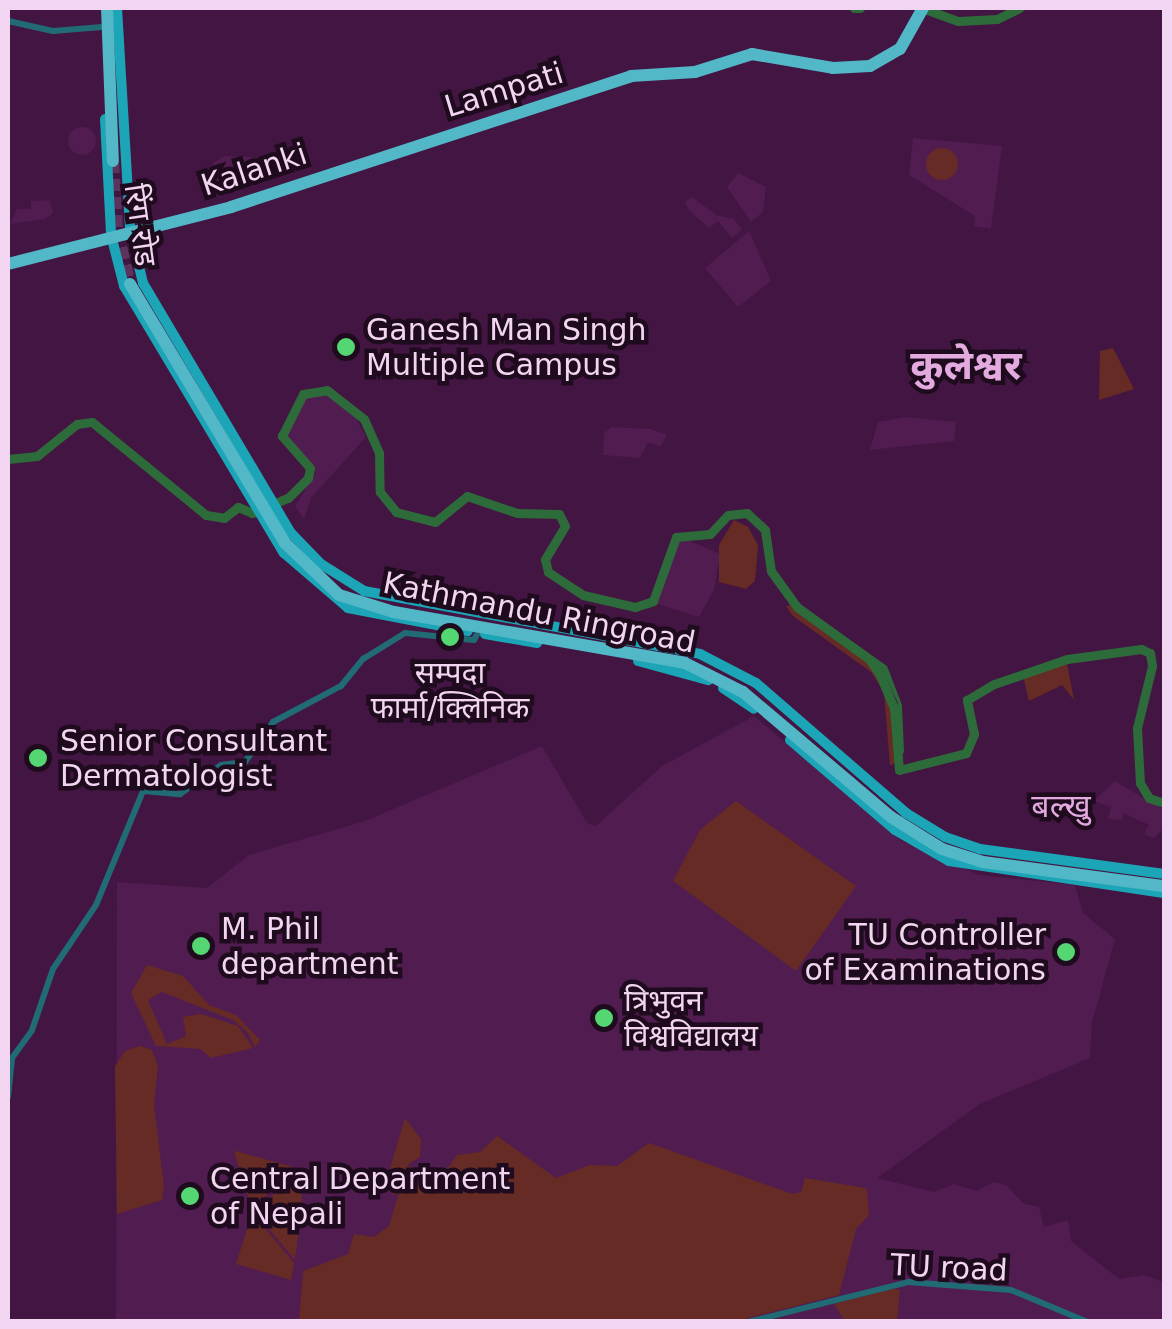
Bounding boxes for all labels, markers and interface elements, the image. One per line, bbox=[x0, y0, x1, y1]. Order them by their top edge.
street label: Lampati bbox=[440, 55, 568, 125]
street label: Kalanki bbox=[197, 136, 311, 204]
street label: रिंग रोड bbox=[116, 182, 164, 268]
place label: Ganesh Man Singh Multiple Campus bbox=[366, 312, 647, 382]
marker: Ganesh Man Singh Multiple Campus bbox=[335, 336, 357, 358]
district label: कुलेश्वर bbox=[910, 341, 1022, 389]
street label: Kathmandu Ringroad bbox=[380, 565, 698, 661]
marker: सम्पदा फार्मा/क्लिनिक bbox=[437, 624, 463, 650]
place label: सम्पदा फार्मा/क्लिनिक bbox=[371, 655, 529, 726]
place label: Senior Consultant Dermatologist bbox=[60, 723, 327, 794]
marker: Senior Consultant Dermatologist bbox=[25, 745, 51, 771]
district label: बल्खु bbox=[1031, 787, 1091, 825]
place label: M. Phil department bbox=[221, 911, 398, 982]
place label: TU Controller of Examinations bbox=[804, 917, 1046, 988]
marker: M. Phil department bbox=[190, 935, 212, 957]
marker: TU Controller of Examinations bbox=[1055, 941, 1077, 963]
place label: त्रिभुवन विश्वविद्यालय bbox=[624, 983, 758, 1054]
marker: त्रिभुवन विश्वविद्यालय bbox=[593, 1007, 615, 1029]
place label: Central Department of Nepali bbox=[210, 1161, 510, 1232]
marker: Central Department of Nepali bbox=[179, 1185, 201, 1207]
street label: TU road bbox=[890, 1247, 1008, 1289]

